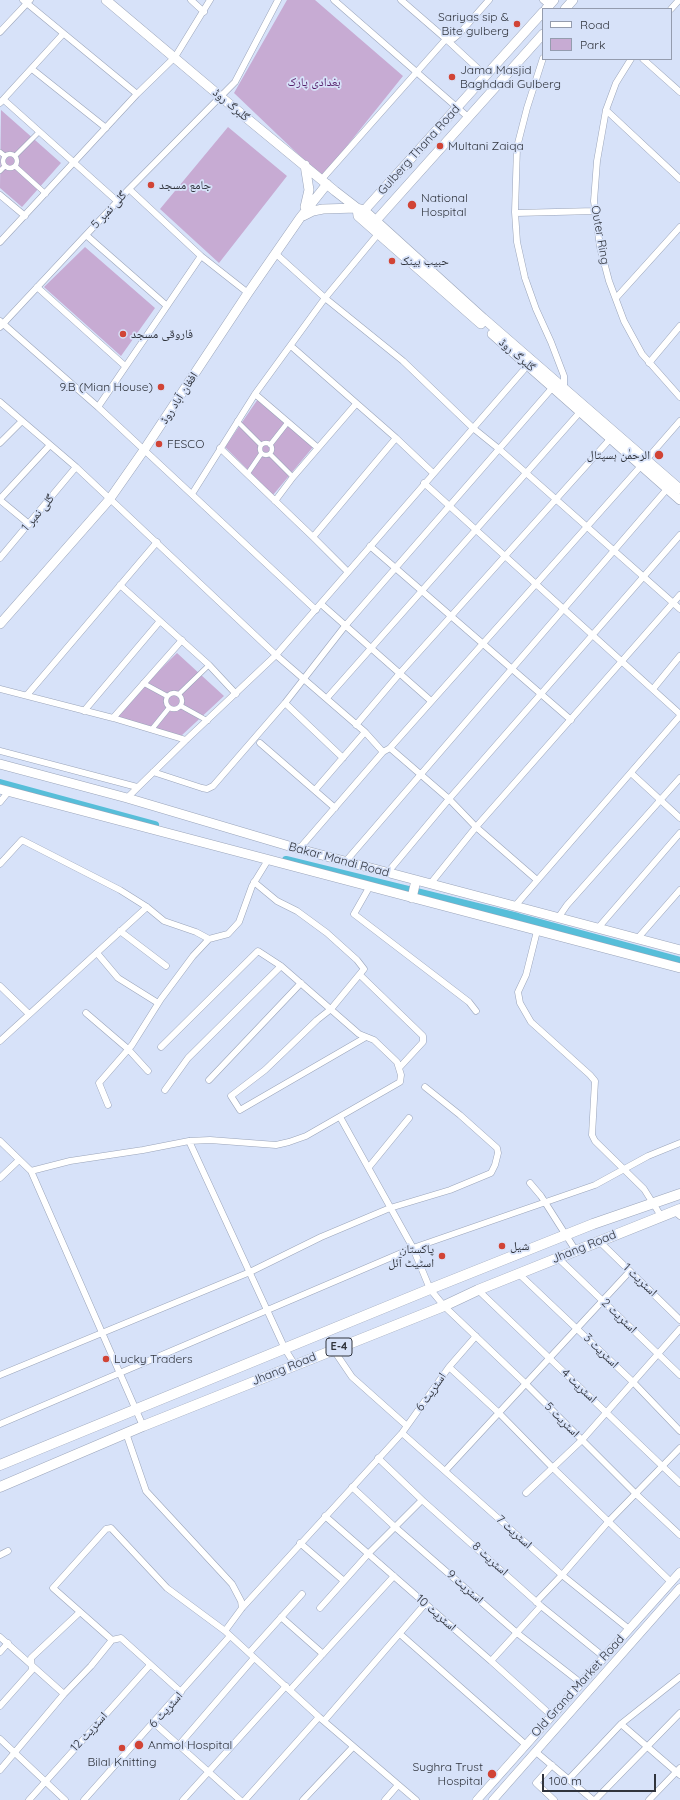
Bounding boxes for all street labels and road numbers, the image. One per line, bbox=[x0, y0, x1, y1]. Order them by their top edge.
street label: گلبرگ روڈ bbox=[210, 86, 252, 124]
street label: Gulberg Thana Road bbox=[375, 102, 463, 198]
street label: گلی نمبر 5 bbox=[88, 188, 130, 232]
street label: Outer Ring bbox=[588, 204, 612, 266]
street label: گلبرگ روڈ bbox=[496, 335, 538, 375]
street label: افغان آباد روڈ bbox=[157, 369, 201, 427]
street label: گلی نمبر 1 bbox=[18, 492, 58, 534]
street label: Bakar Mandi Road bbox=[287, 840, 391, 880]
street label: Jhang Road bbox=[550, 1228, 618, 1266]
street label: اسٹریٹ 1 bbox=[620, 1260, 660, 1300]
street label: اسٹریٹ 2 bbox=[598, 1296, 640, 1336]
street label: اسٹریٹ 3 bbox=[580, 1331, 622, 1371]
road number: E-4 bbox=[326, 1338, 352, 1356]
street label: Jhang Road bbox=[250, 1350, 318, 1388]
street label: اسٹریٹ 4 bbox=[558, 1366, 600, 1406]
street label: اسٹریٹ 6 bbox=[413, 1370, 449, 1414]
street label: اسٹریٹ 5 bbox=[541, 1399, 583, 1441]
street label: اسٹریٹ 7 bbox=[493, 1512, 535, 1552]
street label: اسٹریٹ 8 bbox=[469, 1539, 511, 1579]
street label: اسٹریٹ 9 bbox=[444, 1567, 486, 1607]
street label: اسٹریٹ 10 bbox=[413, 1592, 459, 1634]
street label: Old Grand Market Road bbox=[529, 1632, 627, 1740]
street label: اسٹریٹ 6 bbox=[146, 1689, 186, 1731]
street label: اسٹریٹ 12 bbox=[68, 1709, 110, 1755]

